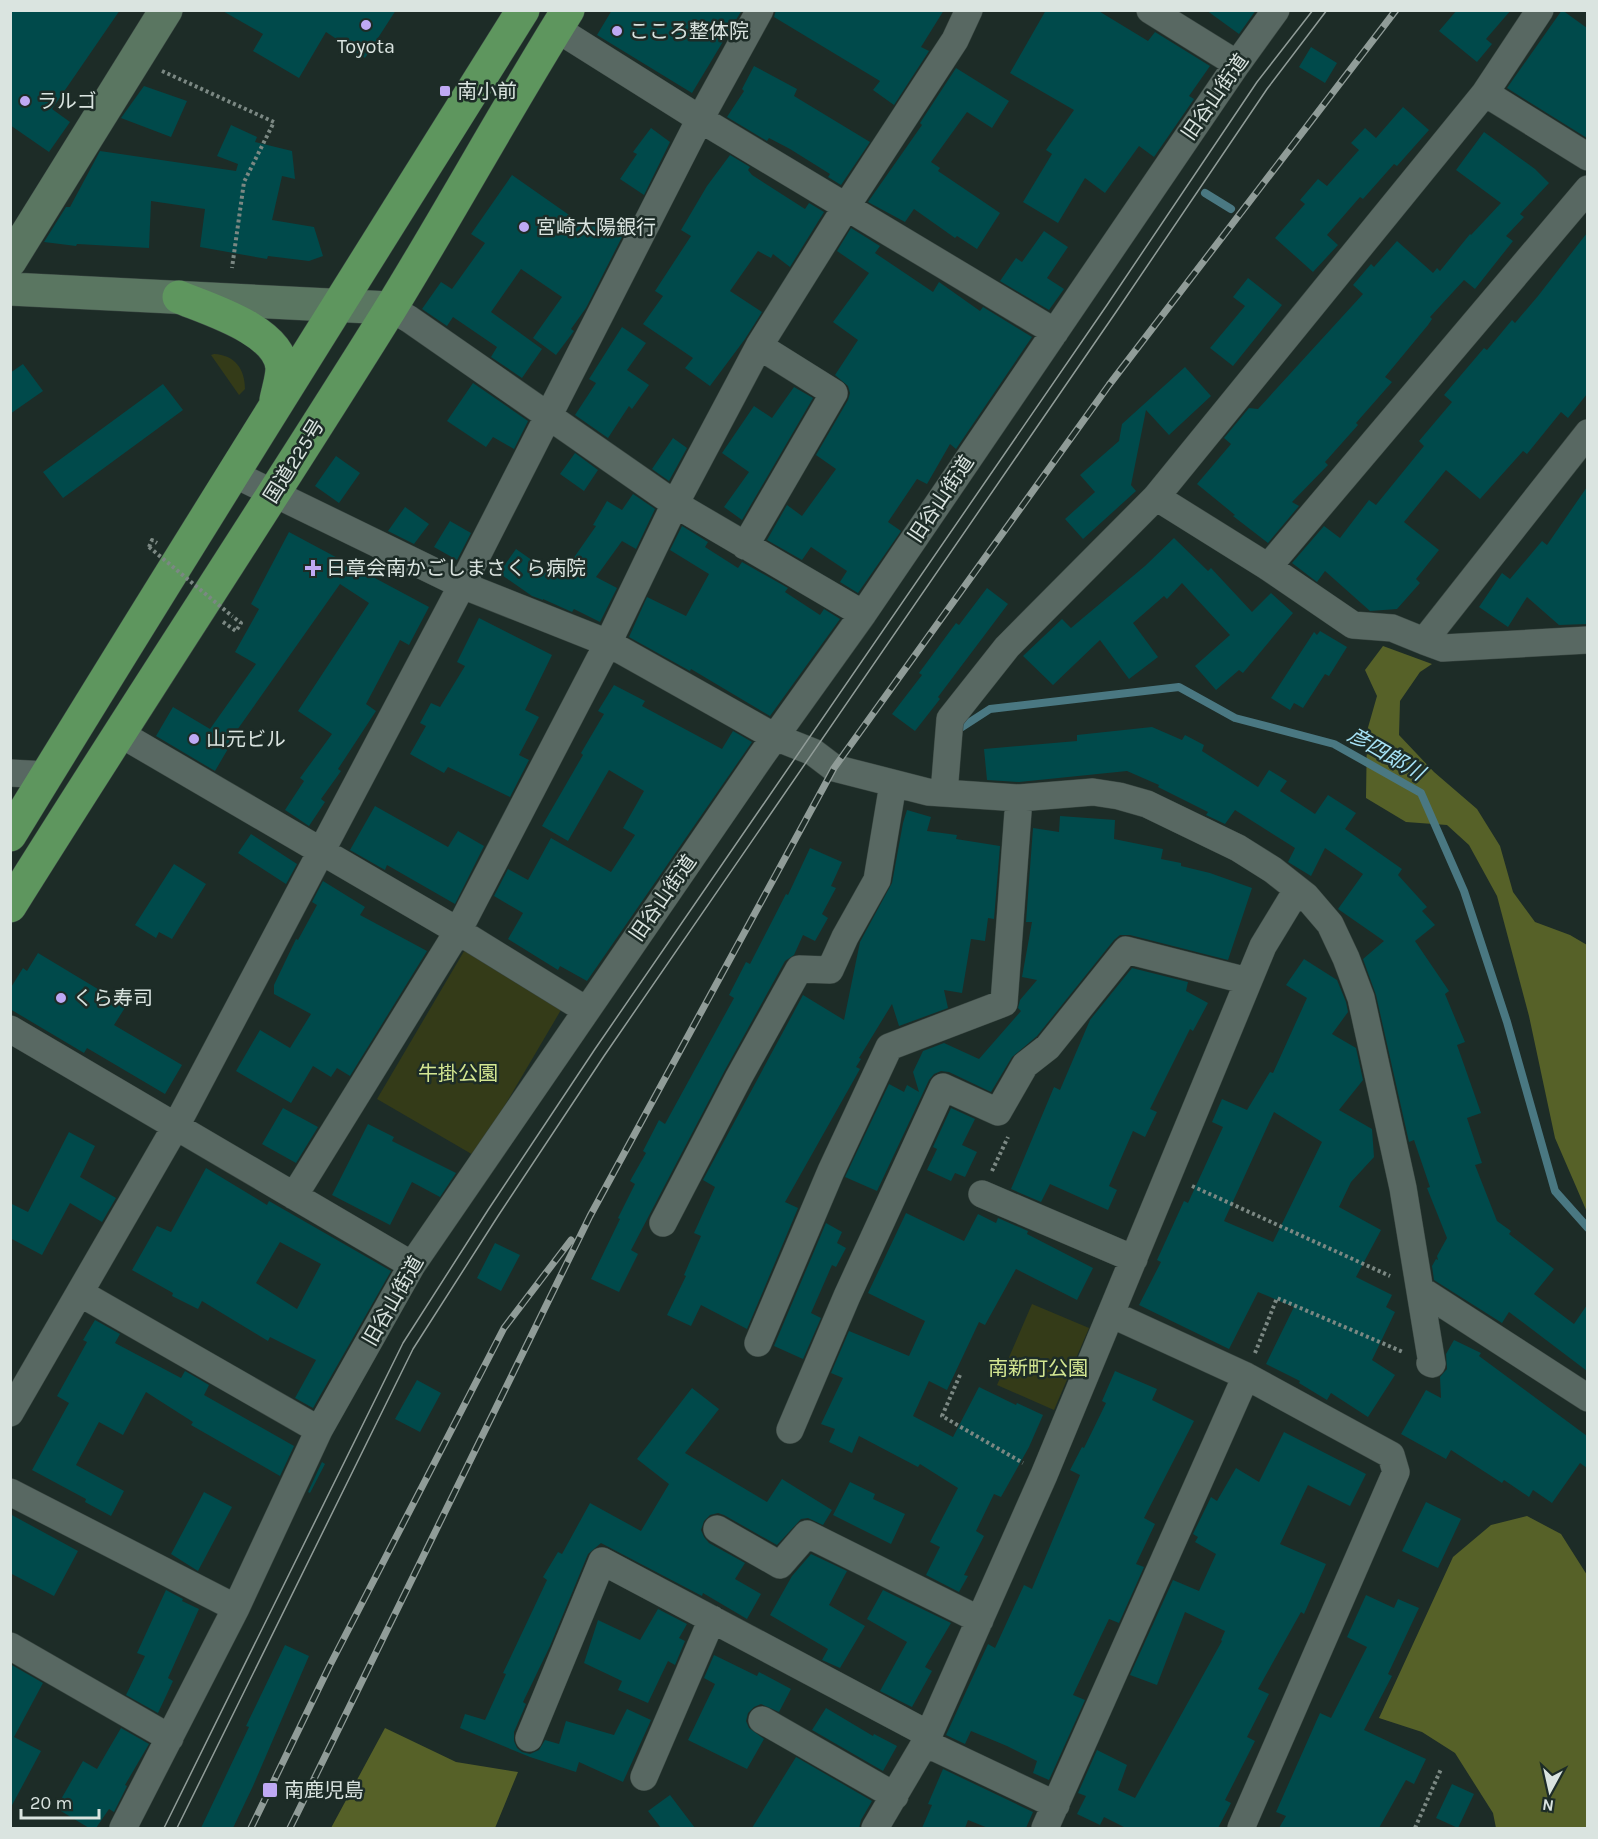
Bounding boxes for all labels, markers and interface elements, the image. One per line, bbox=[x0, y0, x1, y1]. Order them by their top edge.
marker: Toyota bbox=[359, 18, 373, 32]
place label: こころ整体院 bbox=[629, 20, 749, 43]
marker: こころ整体院 bbox=[610, 24, 624, 38]
place label: Toyota bbox=[337, 35, 395, 58]
street label: 旧谷山街道 bbox=[1177, 49, 1253, 145]
place label: 南小前 bbox=[457, 80, 517, 103]
marker: 南小前 bbox=[438, 84, 452, 98]
place label: ラルゴ bbox=[37, 90, 97, 113]
marker: ラルゴ bbox=[18, 94, 32, 108]
place label: 宮崎太陽銀行 bbox=[536, 216, 656, 239]
marker: 宮崎太陽銀行 bbox=[517, 220, 531, 234]
street label: 国道225号 bbox=[259, 415, 329, 507]
street label: 旧谷山街道 bbox=[904, 451, 978, 547]
place label: 日章会南かごしまさくら病院 bbox=[326, 557, 586, 580]
marker: 日章会南かごしまさくら病院 bbox=[304, 559, 322, 577]
water label: 彦四郎川 bbox=[1344, 723, 1430, 786]
place label: 山元ビル bbox=[206, 728, 286, 751]
marker: 山元ビル bbox=[187, 732, 201, 746]
street label: 旧谷山街道 bbox=[625, 850, 701, 946]
place label: くら寿司 bbox=[73, 987, 153, 1010]
marker: くら寿司 bbox=[54, 991, 68, 1005]
park label: 牛掛公園 bbox=[418, 1062, 498, 1085]
street label: 旧谷山街道 bbox=[358, 1252, 428, 1350]
park label: 南新町公園 bbox=[988, 1357, 1088, 1380]
north arrow bbox=[1520, 1761, 1580, 1821]
place label: 南鹿児島 bbox=[284, 1779, 364, 1802]
marker: 南鹿児島 bbox=[261, 1781, 279, 1799]
scale bar bbox=[21, 1782, 99, 1820]
text: 20 m bbox=[30, 1792, 72, 1814]
text: N bbox=[1541, 1795, 1555, 1816]

